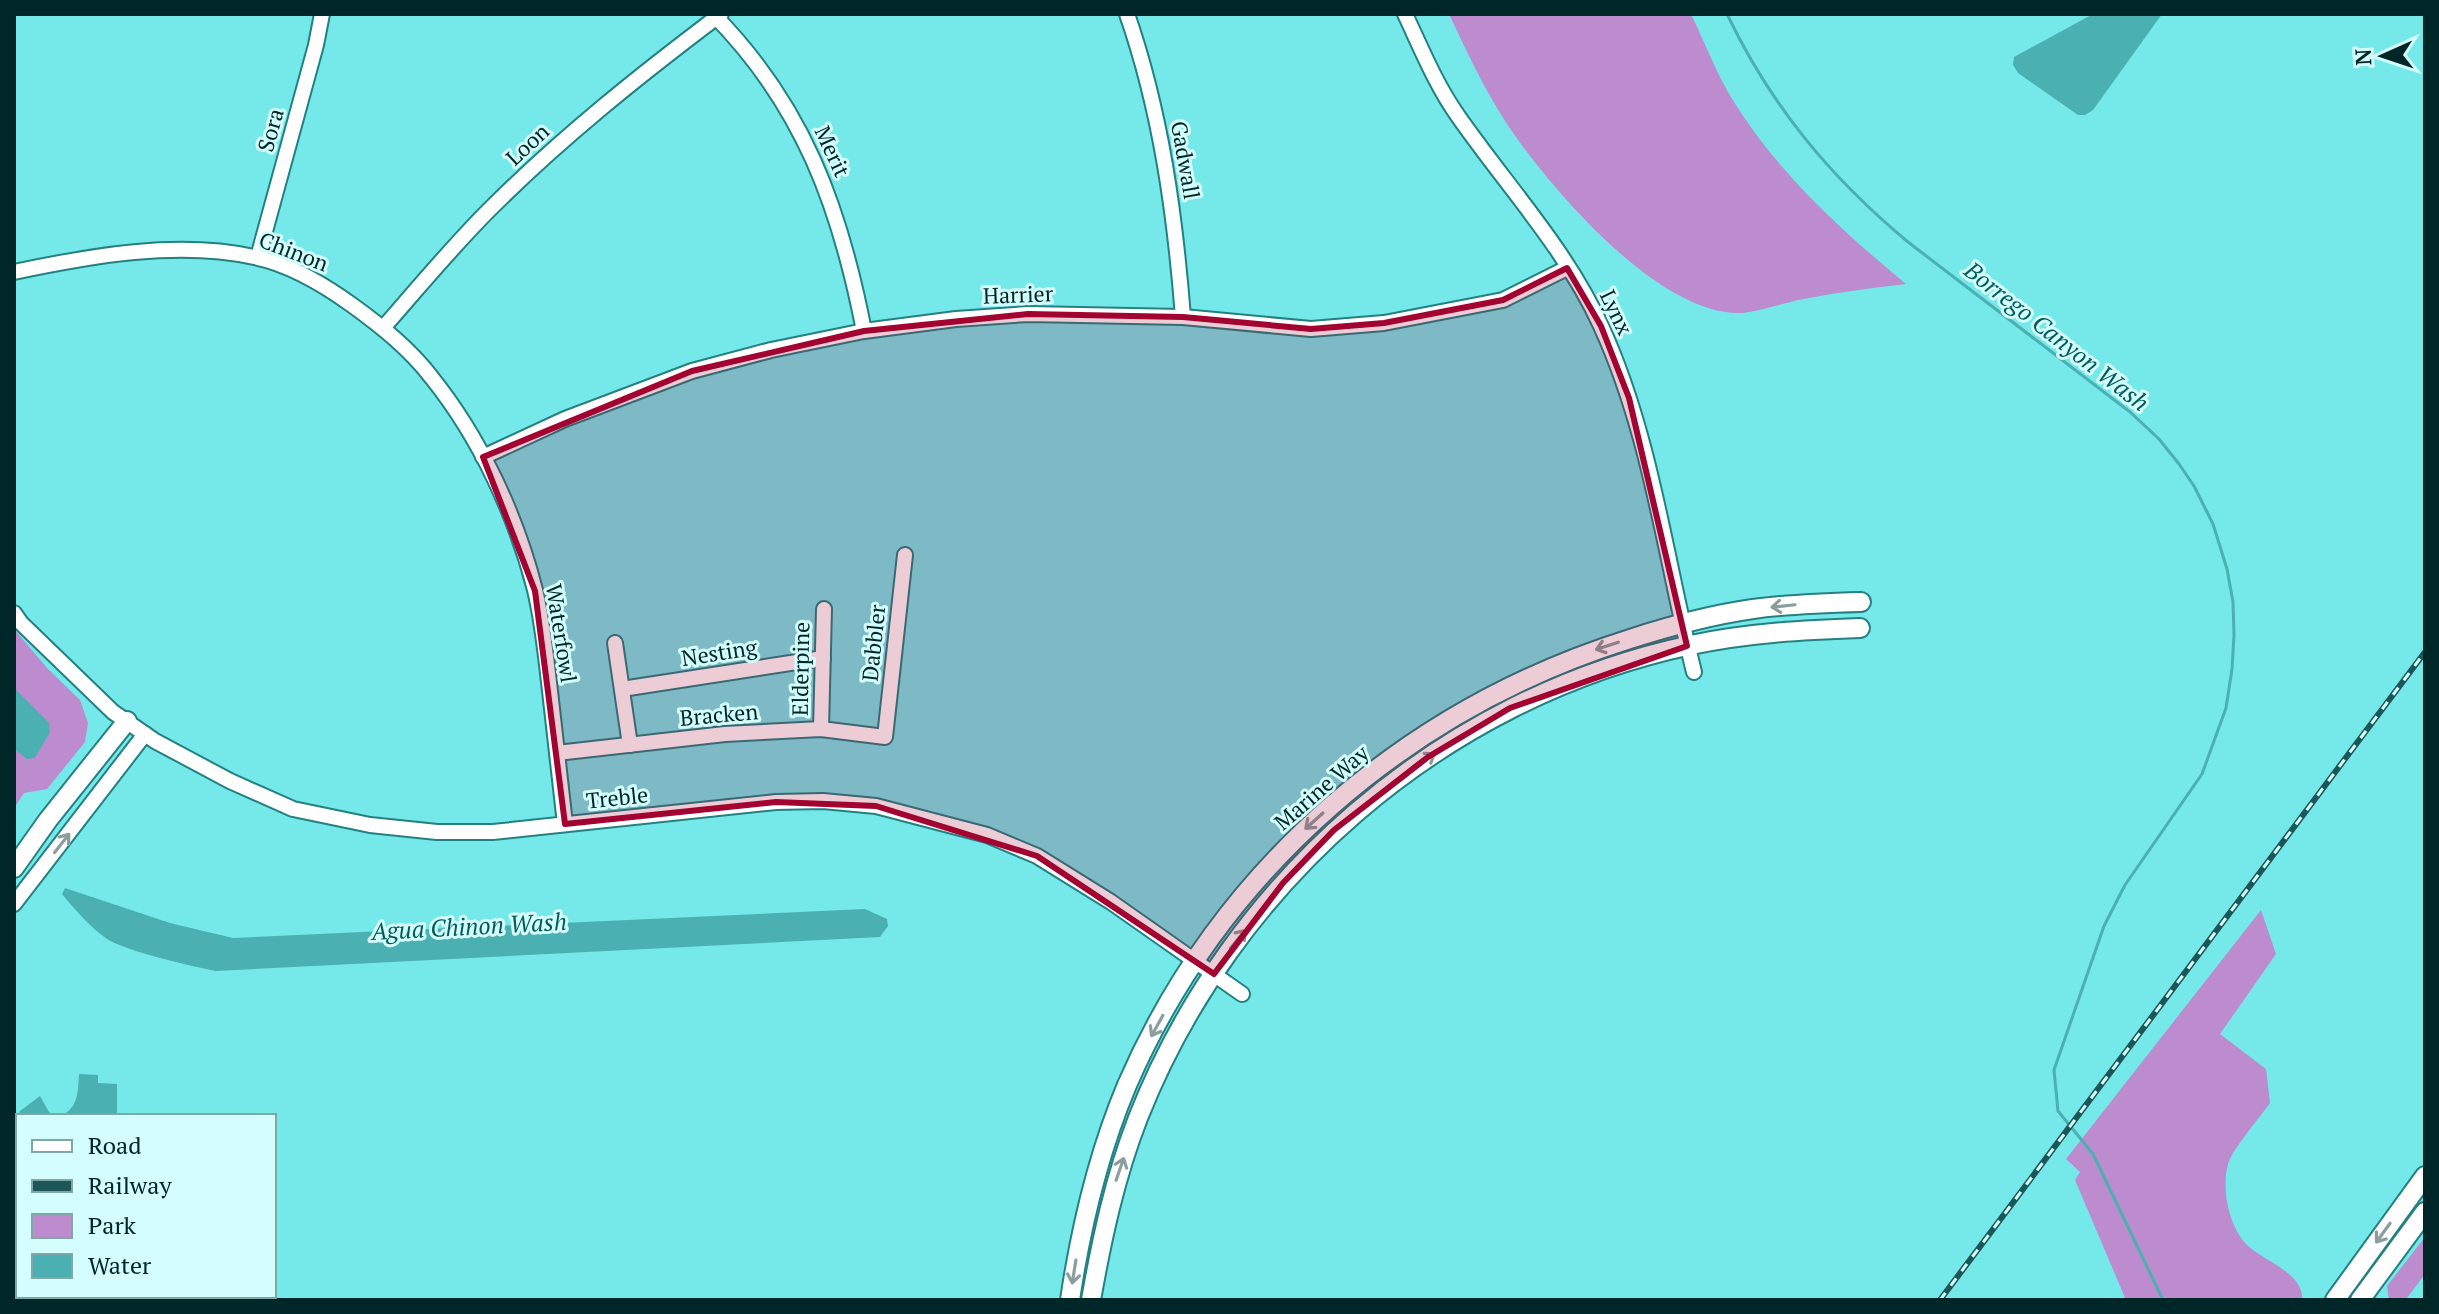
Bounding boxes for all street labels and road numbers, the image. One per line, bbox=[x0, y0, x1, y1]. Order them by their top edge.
street label: Sora bbox=[250, 105, 290, 155]
street label: Loon bbox=[499, 117, 555, 171]
street label: Gadwall bbox=[1165, 119, 1207, 201]
street label: Merit bbox=[809, 121, 857, 181]
street label: Chinon bbox=[255, 225, 333, 277]
street label: Harrier bbox=[982, 278, 1054, 310]
street label: Lynx bbox=[1594, 285, 1641, 340]
street label: Waterfowl bbox=[540, 582, 584, 684]
street label: Dabbler bbox=[855, 603, 891, 683]
street label: Elderpine bbox=[785, 622, 815, 716]
street label: Nesting bbox=[679, 632, 759, 672]
street label: Bracken bbox=[679, 696, 759, 732]
street label: Marine Way bbox=[1268, 737, 1375, 836]
street label: Treble bbox=[585, 779, 649, 815]

